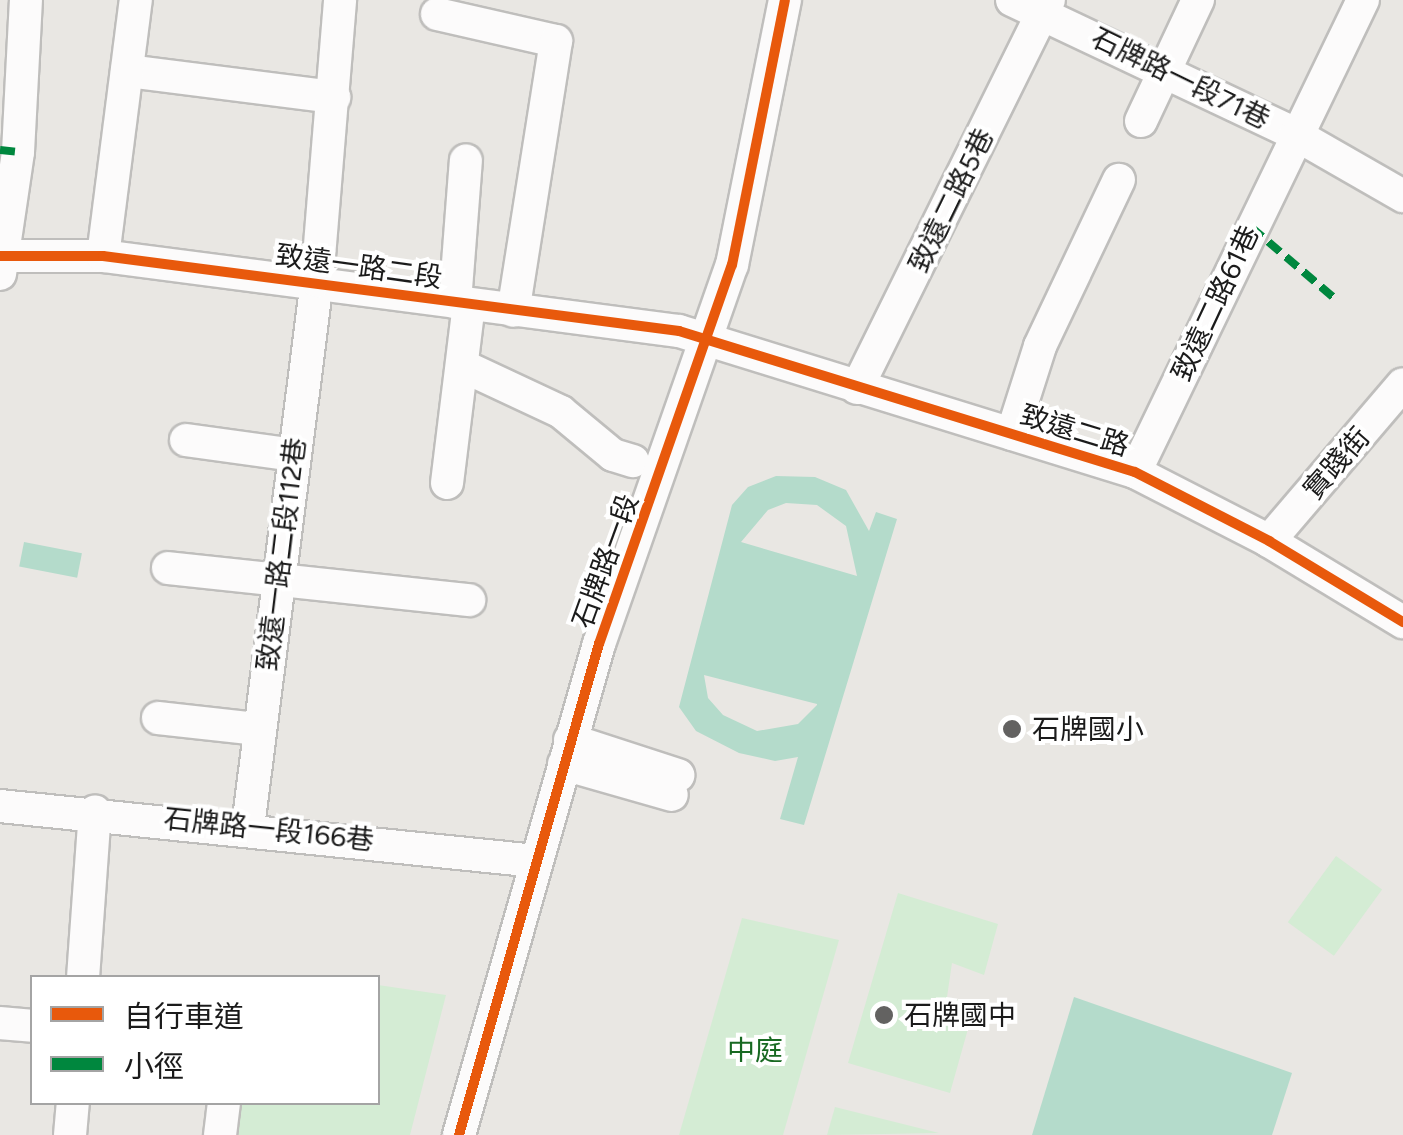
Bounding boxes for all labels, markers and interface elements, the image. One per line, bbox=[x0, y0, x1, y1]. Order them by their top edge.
street label: 石牌路一段71巷 bbox=[1086, 20, 1276, 136]
street label: 致遠二路5巷 bbox=[902, 122, 1000, 278]
street label: 致遠二路61巷 bbox=[1164, 220, 1266, 386]
street label: 致遠一路二段 bbox=[273, 238, 445, 294]
street label: 致遠二路 bbox=[1017, 398, 1133, 462]
street label: 實踐街 bbox=[1296, 420, 1376, 506]
street label: 致遠一路二段112巷 bbox=[250, 435, 312, 673]
street label: 石牌路一段 bbox=[565, 489, 645, 633]
place label: 石牌國小 bbox=[1032, 712, 1144, 746]
marker: 石牌國小 bbox=[1001, 718, 1023, 740]
street label: 石牌路一段166巷 bbox=[162, 801, 376, 857]
legend bbox=[30, 975, 380, 1105]
text: 自行車道 bbox=[124, 998, 244, 1035]
place label: 石牌國中 bbox=[904, 998, 1016, 1032]
marker: 石牌國中 bbox=[873, 1004, 895, 1026]
park label: 中庭 bbox=[727, 1033, 783, 1067]
text: 小徑 bbox=[124, 1048, 184, 1085]

